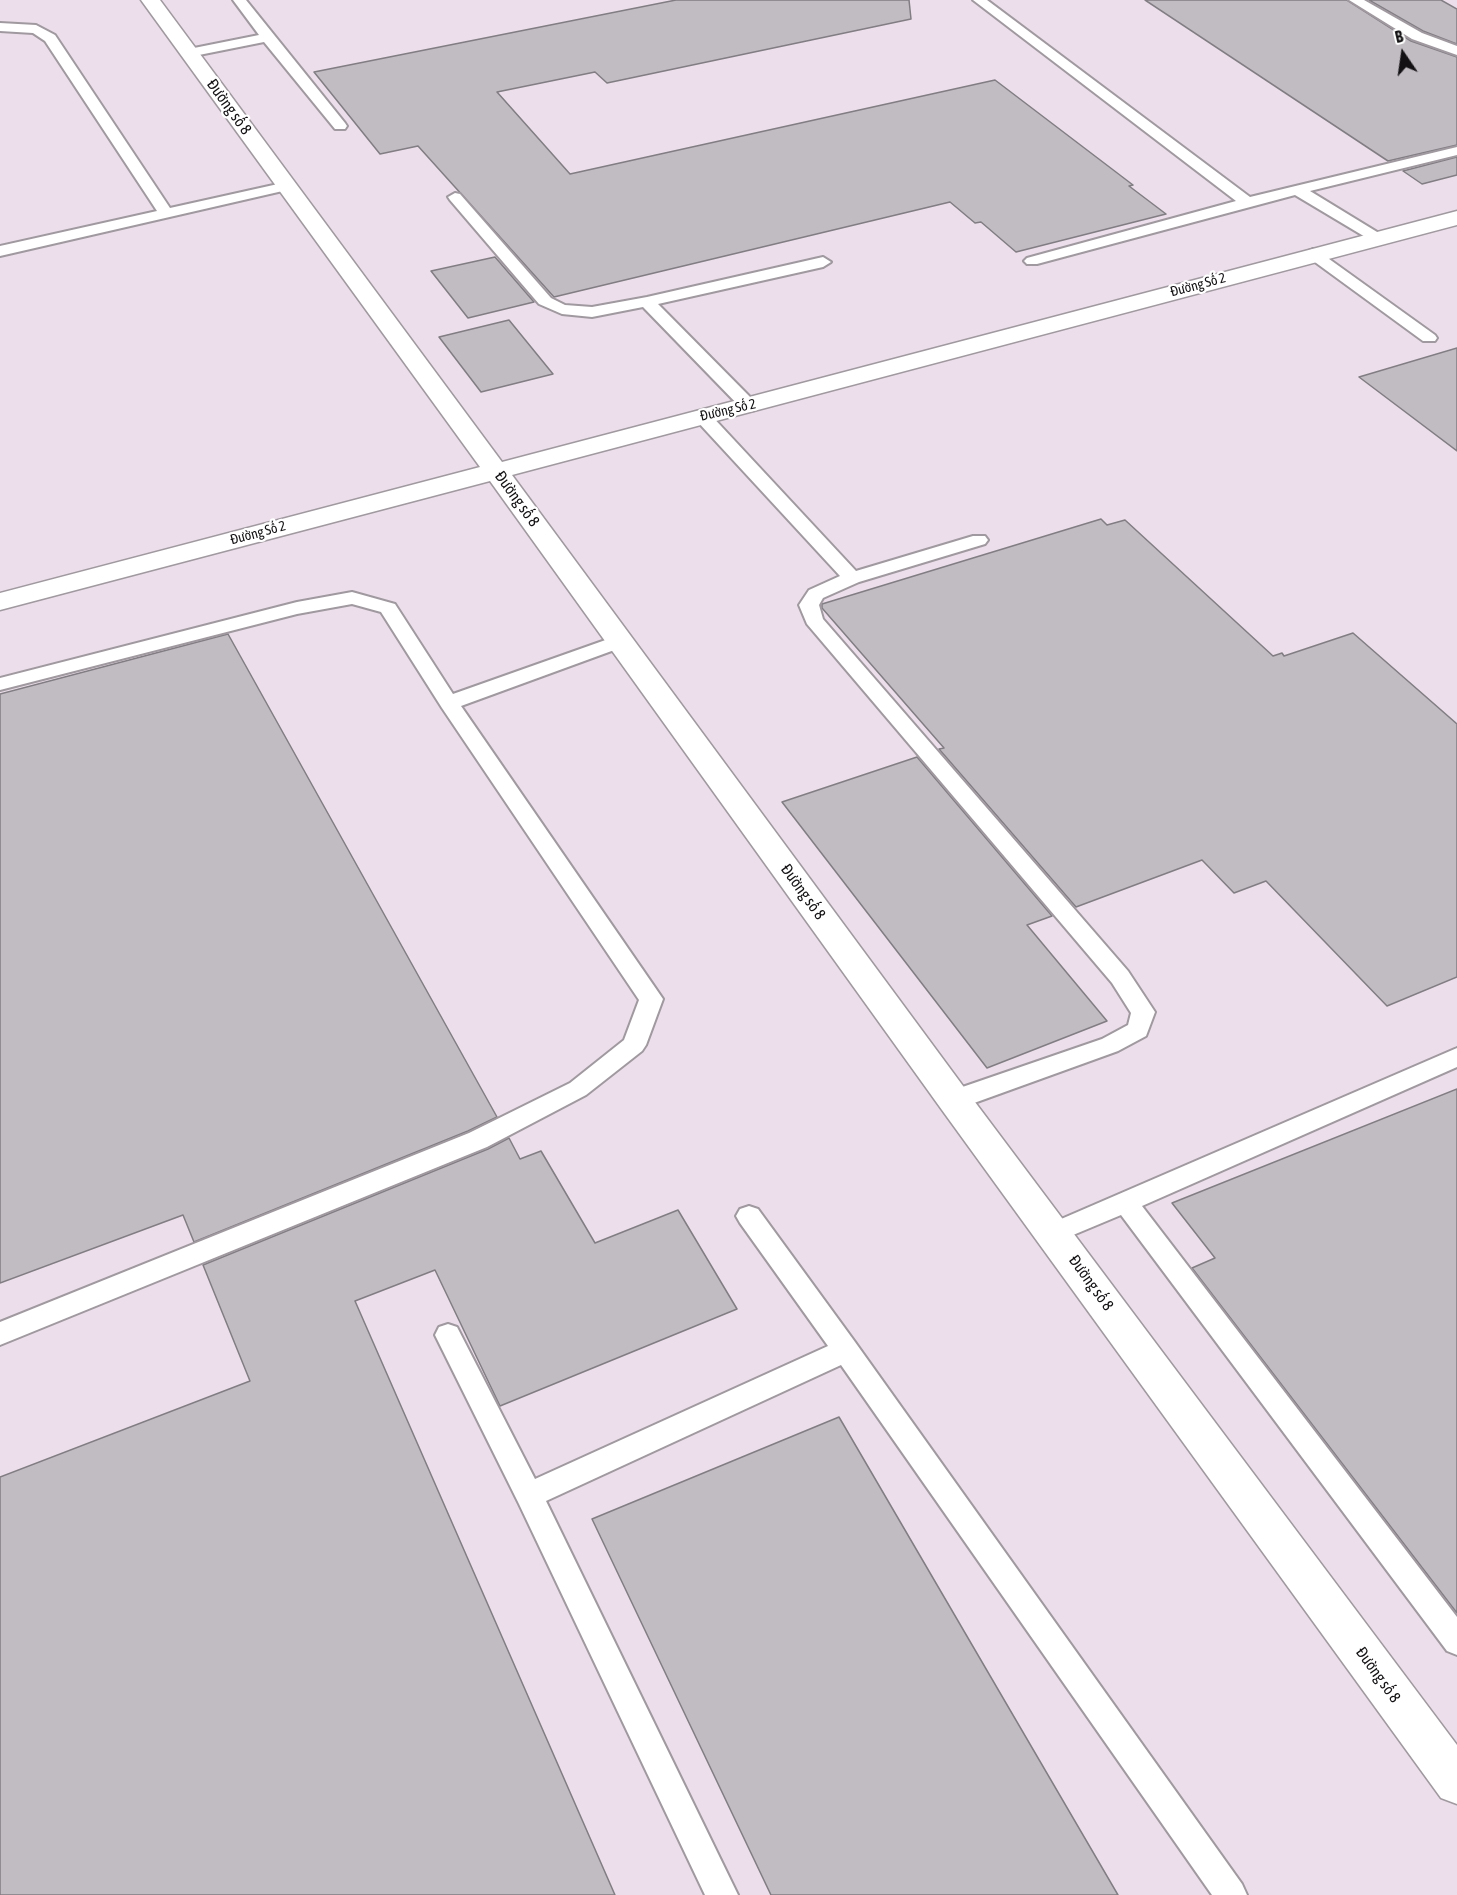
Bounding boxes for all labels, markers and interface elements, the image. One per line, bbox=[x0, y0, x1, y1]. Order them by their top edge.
north arrow bbox=[1373, 24, 1433, 84]
text: B bbox=[1393, 27, 1405, 46]
street label: Đường số 8 bbox=[202, 76, 256, 138]
street label: Đường Số 2 bbox=[1168, 270, 1228, 300]
street label: Đường Số 2 bbox=[698, 395, 758, 425]
street label: Đường số 8 bbox=[490, 468, 544, 530]
street label: Đường Số 2 bbox=[228, 518, 288, 548]
street label: Đường số 8 bbox=[776, 861, 830, 923]
street label: Đường số 8 bbox=[1064, 1252, 1118, 1314]
street label: Đường số 8 bbox=[1351, 1644, 1405, 1706]

